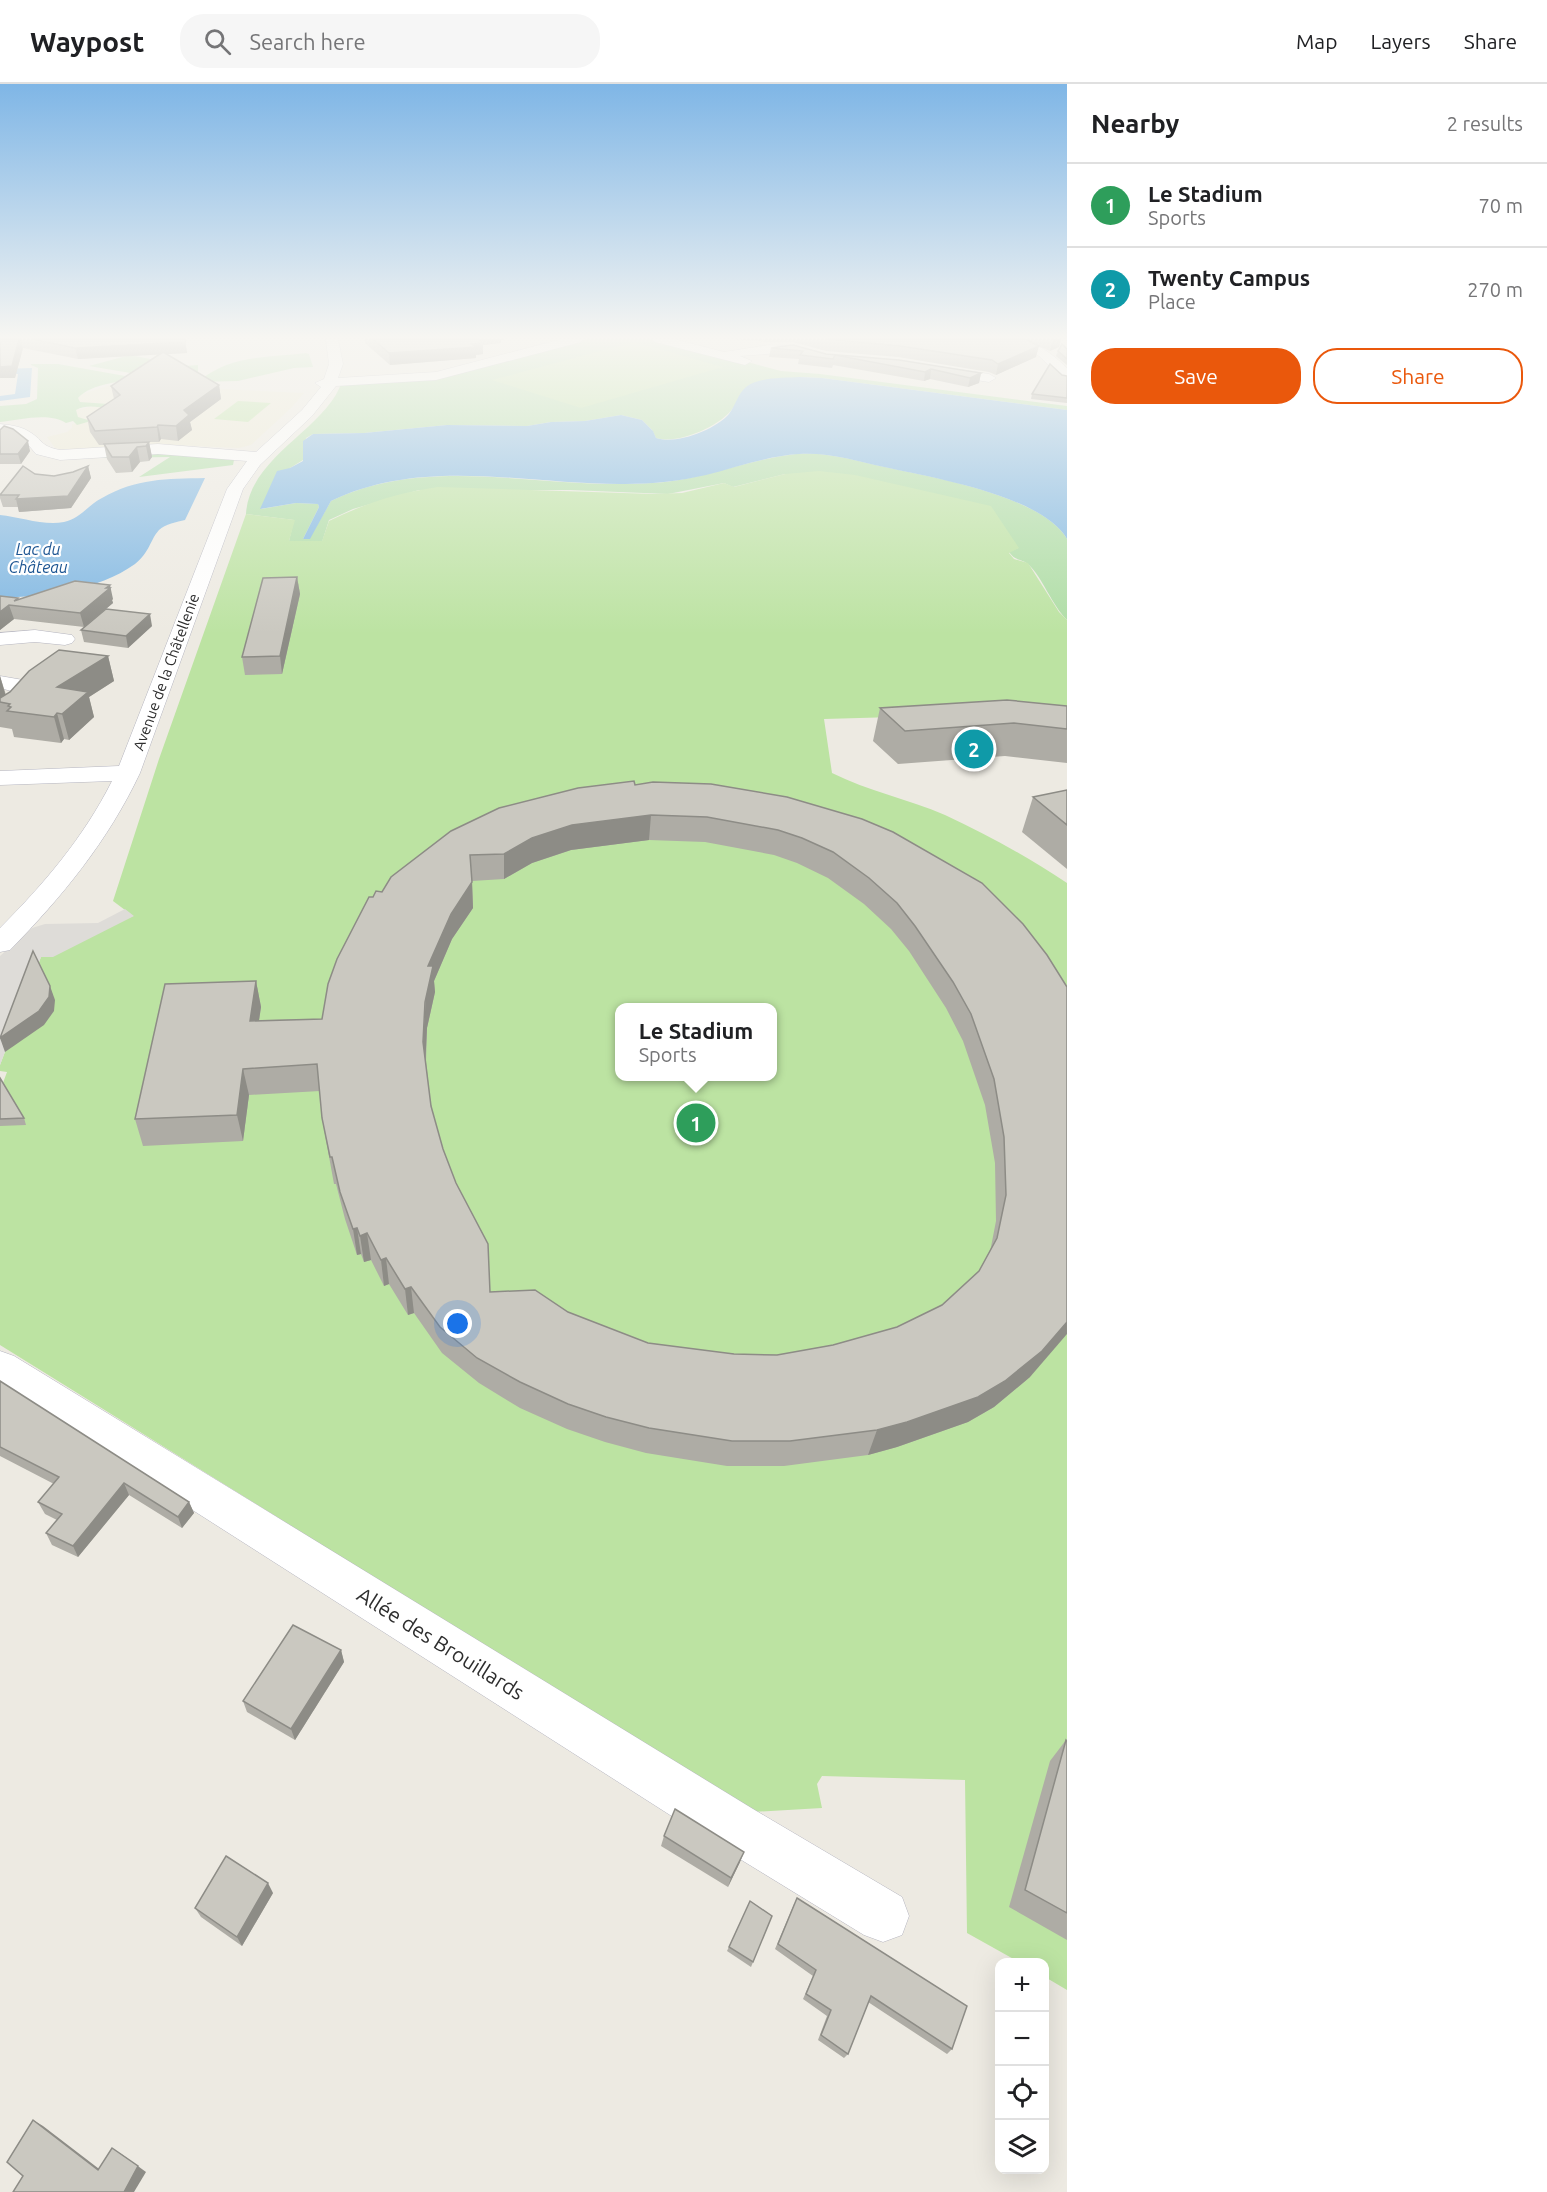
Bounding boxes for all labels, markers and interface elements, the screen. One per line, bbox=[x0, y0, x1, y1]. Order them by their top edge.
search box bbox=[180, 14, 600, 68]
icon: search bbox=[201, 25, 234, 58]
text: Waypost bbox=[30, 26, 144, 57]
text: Search here bbox=[249, 29, 366, 54]
text: Map bbox=[1296, 29, 1337, 53]
text: Layers bbox=[1370, 29, 1431, 53]
text: Share bbox=[1464, 29, 1517, 53]
text: Nearby bbox=[1091, 109, 1179, 138]
text: 2 results bbox=[1447, 112, 1523, 135]
text: Le Stadium bbox=[1148, 181, 1263, 206]
text: 1 bbox=[1105, 194, 1116, 217]
text: 70 m bbox=[1479, 194, 1523, 217]
text: Sports bbox=[1148, 206, 1206, 229]
text: Twenty Campus bbox=[1148, 265, 1310, 290]
text: 2 bbox=[1105, 278, 1116, 301]
text: 270 m bbox=[1467, 278, 1523, 301]
text: Place bbox=[1148, 290, 1196, 313]
button: Save bbox=[1091, 348, 1301, 404]
button: Share bbox=[1313, 348, 1523, 404]
water label: Lac du Château bbox=[8, 540, 68, 576]
street label: Avenue de la Châtellenie bbox=[130, 591, 202, 753]
pin: 2 bbox=[954, 726, 994, 772]
popup bbox=[615, 1003, 777, 1081]
text: Le Stadium bbox=[639, 1018, 753, 1043]
text: Sports bbox=[639, 1043, 697, 1066]
pin: 1 bbox=[676, 1100, 716, 1146]
your location bbox=[443, 1309, 472, 1338]
street label: Allée des Brouillards bbox=[353, 1582, 529, 1704]
map controls bbox=[995, 1958, 1049, 2174]
button: + bbox=[995, 1958, 1049, 2012]
button: − bbox=[995, 2012, 1049, 2066]
button: locate bbox=[995, 2066, 1049, 2120]
button: layers bbox=[995, 2120, 1049, 2174]

